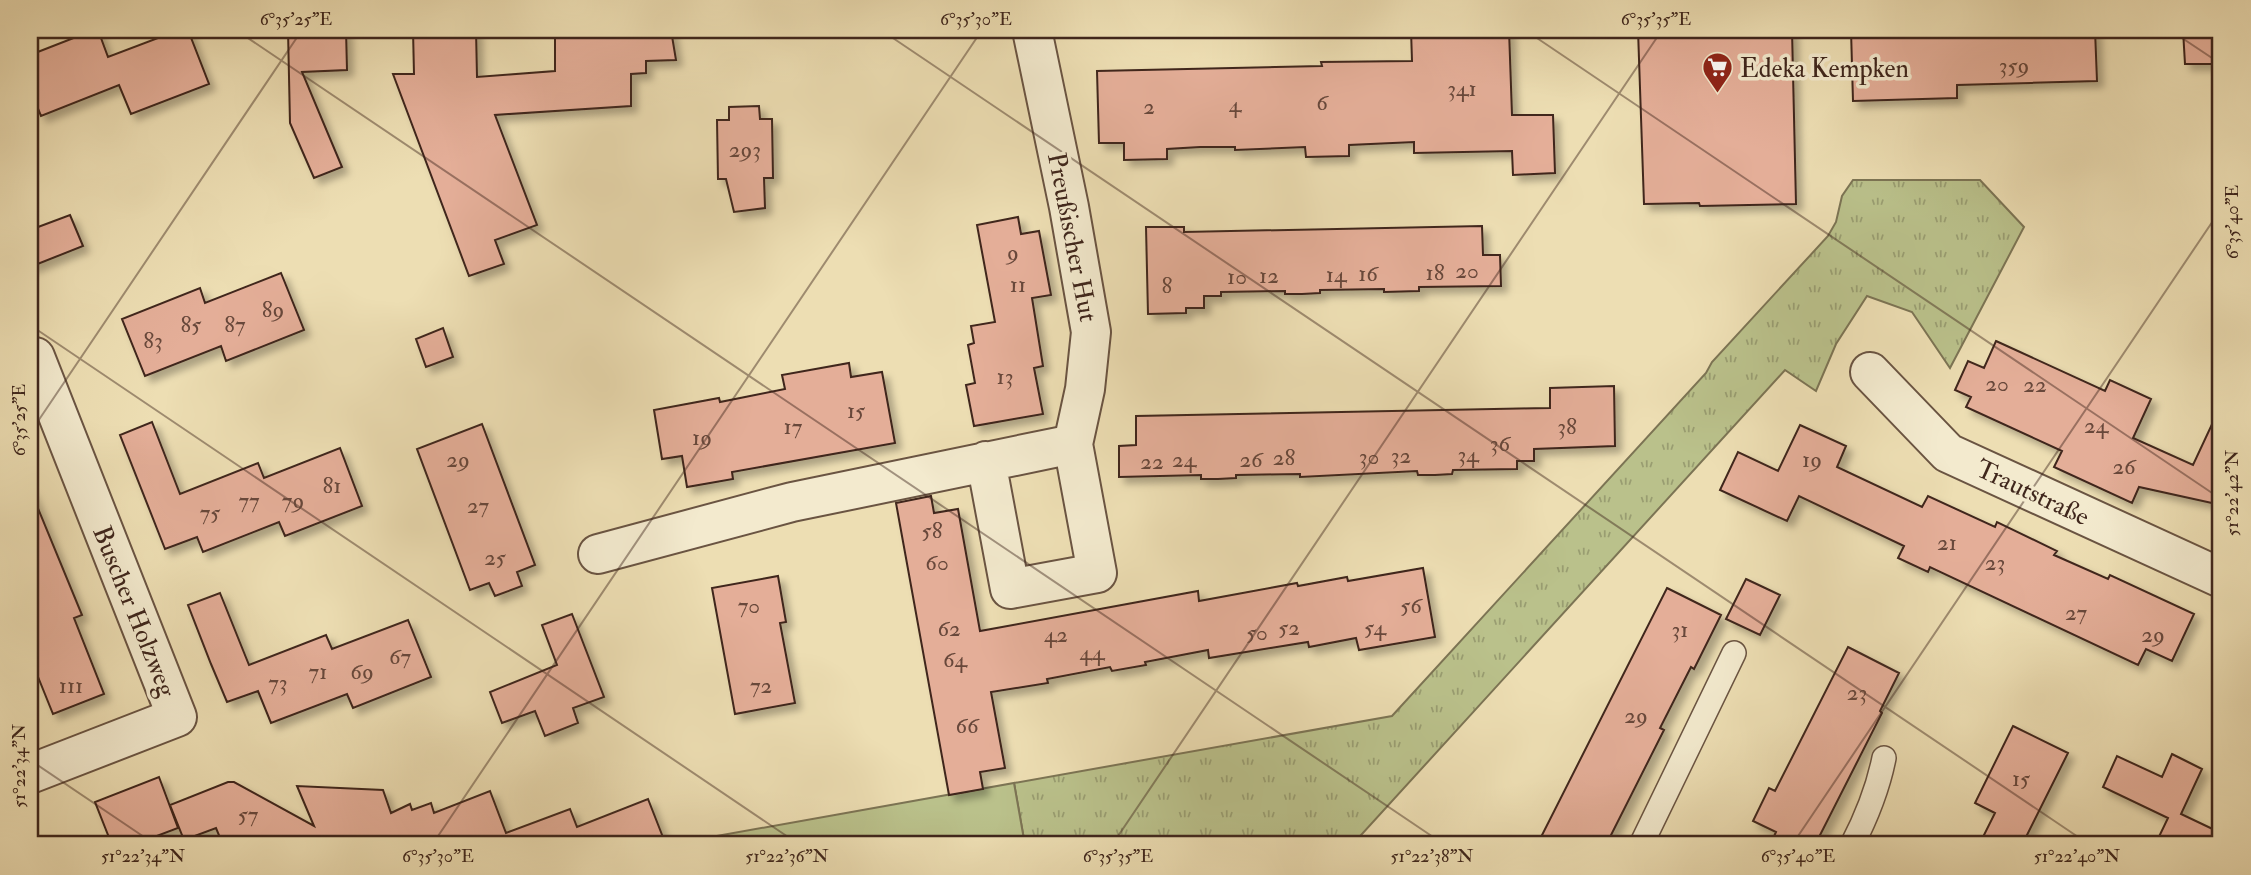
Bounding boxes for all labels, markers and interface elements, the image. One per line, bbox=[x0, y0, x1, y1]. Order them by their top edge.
text: 6°35'25"E bbox=[260, 8, 332, 31]
text: 6°35'30"E bbox=[940, 8, 1012, 31]
text: 6°35'35"E bbox=[1621, 8, 1691, 31]
supermarket icon: Edeka Kempken bbox=[1700, 51, 1734, 95]
house number: 359 bbox=[1999, 51, 2029, 80]
place label: Edeka Kempken bbox=[1740, 53, 1909, 86]
house number: 341 bbox=[1447, 74, 1477, 103]
house number: 6 bbox=[1316, 88, 1329, 117]
house number: 4 bbox=[1229, 90, 1243, 119]
house number: 2 bbox=[1143, 92, 1155, 121]
house number: 293 bbox=[729, 135, 761, 164]
street label: Preußischer Hut bbox=[1040, 150, 1104, 325]
text: 6°35'40"E bbox=[2221, 185, 2244, 259]
house number: 9 bbox=[1005, 238, 1019, 267]
house number: 20 bbox=[1455, 256, 1479, 285]
house number: 18 bbox=[1425, 258, 1445, 287]
house number: 16 bbox=[1358, 259, 1379, 288]
house number: 14 bbox=[1326, 260, 1348, 289]
house number: 12 bbox=[1259, 261, 1279, 290]
house number: 10 bbox=[1227, 262, 1247, 291]
house number: 11 bbox=[1010, 270, 1026, 299]
house number: 8 bbox=[1162, 271, 1173, 300]
house number: 89 bbox=[262, 295, 284, 324]
house number: 85 bbox=[181, 310, 201, 339]
house number: 87 bbox=[224, 310, 246, 339]
house number: 83 bbox=[143, 326, 163, 355]
house number: 13 bbox=[996, 362, 1014, 391]
house number: 20 bbox=[1985, 369, 2009, 398]
house number: 22 bbox=[2023, 370, 2047, 399]
text: 6°35'25"E bbox=[8, 384, 31, 456]
house number: 15 bbox=[847, 396, 865, 425]
house number: 24 bbox=[2084, 411, 2110, 440]
house number: 17 bbox=[784, 412, 803, 441]
house number: 38 bbox=[1557, 412, 1577, 441]
house number: 19 bbox=[692, 423, 712, 452]
house number: 36 bbox=[1490, 429, 1512, 458]
house number: 34 bbox=[1457, 440, 1480, 469]
house number: 32 bbox=[1391, 441, 1411, 470]
house number: 30 bbox=[1359, 442, 1379, 471]
house number: 28 bbox=[1273, 443, 1295, 472]
house number: 29 bbox=[446, 445, 470, 474]
house number: 24 bbox=[1172, 445, 1198, 474]
house number: 26 bbox=[1239, 445, 1264, 474]
house number: 19 bbox=[1802, 445, 1822, 474]
house number: 22 bbox=[1140, 447, 1164, 476]
text: 51°22'42"N bbox=[2221, 450, 2244, 536]
house number: 26 bbox=[2112, 452, 2137, 481]
street label: Trautstraße bbox=[1971, 453, 2094, 533]
house number: 81 bbox=[322, 471, 342, 500]
house number: 77 bbox=[238, 486, 260, 515]
house number: 79 bbox=[282, 486, 304, 515]
house number: 27 bbox=[467, 491, 490, 520]
house number: 75 bbox=[200, 498, 220, 527]
house number: 58 bbox=[922, 516, 943, 545]
street label: Buscher Holzweg bbox=[85, 521, 183, 703]
house number: 21 bbox=[1937, 528, 1957, 557]
house number: 25 bbox=[484, 543, 506, 572]
house number: 60 bbox=[925, 548, 949, 577]
house number: 23 bbox=[1985, 548, 2005, 577]
house number: 70 bbox=[738, 591, 760, 620]
house number: 56 bbox=[1400, 591, 1423, 620]
house number: 27 bbox=[2065, 598, 2088, 627]
house number: 52 bbox=[1278, 613, 1300, 642]
house number: 54 bbox=[1364, 613, 1388, 642]
house number: 62 bbox=[937, 614, 961, 643]
house number: 31 bbox=[1671, 615, 1689, 644]
house number: 50 bbox=[1246, 618, 1268, 647]
house number: 42 bbox=[1044, 620, 1068, 649]
house number: 29 bbox=[2141, 620, 2165, 649]
house number: 44 bbox=[1080, 638, 1106, 667]
house number: 67 bbox=[389, 642, 412, 671]
house number: 64 bbox=[943, 645, 969, 674]
house number: 71 bbox=[309, 657, 327, 686]
house number: 69 bbox=[350, 657, 374, 686]
house number: 73 bbox=[268, 668, 288, 697]
house number: 111 bbox=[59, 671, 83, 700]
house number: 72 bbox=[750, 671, 772, 700]
house number: 23 bbox=[1847, 678, 1867, 707]
house number: 29 bbox=[1624, 701, 1648, 730]
house number: 66 bbox=[955, 711, 980, 740]
text: 51°22'34"N bbox=[8, 724, 31, 808]
house number: 15 bbox=[2012, 764, 2030, 793]
house number: 57 bbox=[238, 800, 259, 829]
text: 51°22'34"N bbox=[101, 845, 185, 868]
text: 6°35'30"E bbox=[402, 845, 474, 868]
text: 51°22'36"N bbox=[745, 845, 829, 868]
text: 6°35'35"E bbox=[1083, 845, 1153, 868]
text: 51°22'38"N bbox=[1391, 845, 1473, 868]
text: 6°35'40"E bbox=[1761, 845, 1835, 868]
text: 51°22'40"N bbox=[2034, 845, 2120, 868]

